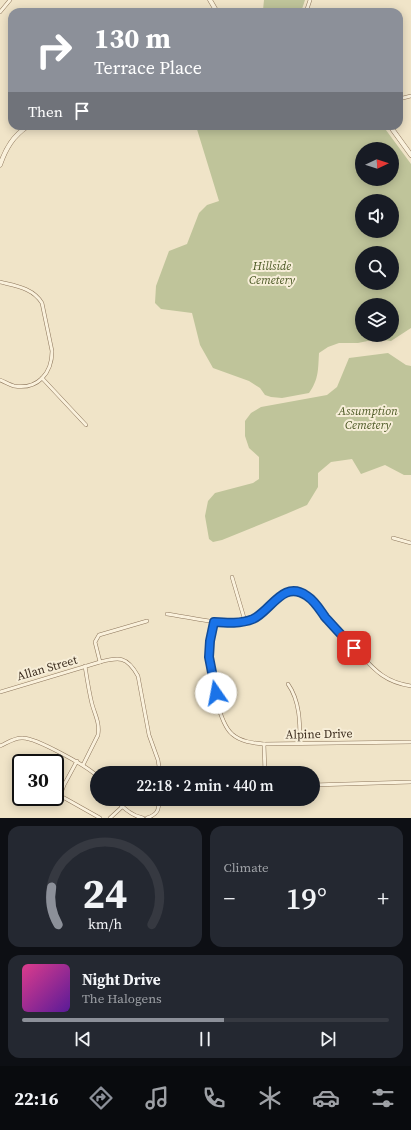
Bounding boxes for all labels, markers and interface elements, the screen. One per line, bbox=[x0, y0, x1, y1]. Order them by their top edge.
text: 130 m bbox=[94, 19, 171, 57]
icon: right bbox=[28, 24, 80, 76]
text: Terrace Place bbox=[94, 55, 202, 80]
icon: arrive bbox=[71, 100, 93, 122]
text: Then bbox=[28, 101, 63, 122]
north arrow bbox=[355, 142, 399, 186]
map controls bbox=[355, 142, 399, 342]
button: sound bbox=[355, 194, 399, 238]
button: search bbox=[355, 246, 399, 290]
park label: Hillside Cemetery bbox=[249, 258, 295, 288]
button: layers bbox=[355, 298, 399, 342]
park label: Assumption Cemetery bbox=[337, 403, 398, 433]
pin bbox=[337, 631, 371, 665]
icon: arrive bbox=[343, 637, 365, 659]
street label: Allan Street bbox=[15, 652, 79, 684]
position arrow bbox=[195, 672, 237, 714]
street label: Alpine Drive bbox=[285, 725, 353, 743]
speed limit sign: 30 bbox=[12, 754, 64, 806]
text: 22:18 · 2 min · 440 m bbox=[137, 775, 273, 796]
text: Climate bbox=[224, 859, 269, 876]
text: 24 bbox=[82, 864, 127, 921]
text: 19° bbox=[286, 878, 327, 919]
text: − bbox=[224, 883, 235, 913]
text: + bbox=[377, 883, 389, 913]
text: km/h bbox=[88, 913, 122, 933]
text: Night Drive bbox=[82, 969, 161, 990]
text: The Halogens bbox=[82, 990, 162, 1007]
icon: previous bbox=[72, 1028, 94, 1050]
icon: pause bbox=[194, 1028, 216, 1050]
icon: next bbox=[317, 1028, 339, 1050]
icon: directions bbox=[87, 1084, 115, 1112]
icon: music bbox=[143, 1084, 171, 1112]
icon: phone bbox=[200, 1084, 228, 1112]
icon: climate bbox=[256, 1084, 284, 1112]
icon: car bbox=[312, 1084, 340, 1112]
icon: filters bbox=[369, 1084, 397, 1112]
text: 22:16 bbox=[14, 1086, 59, 1111]

